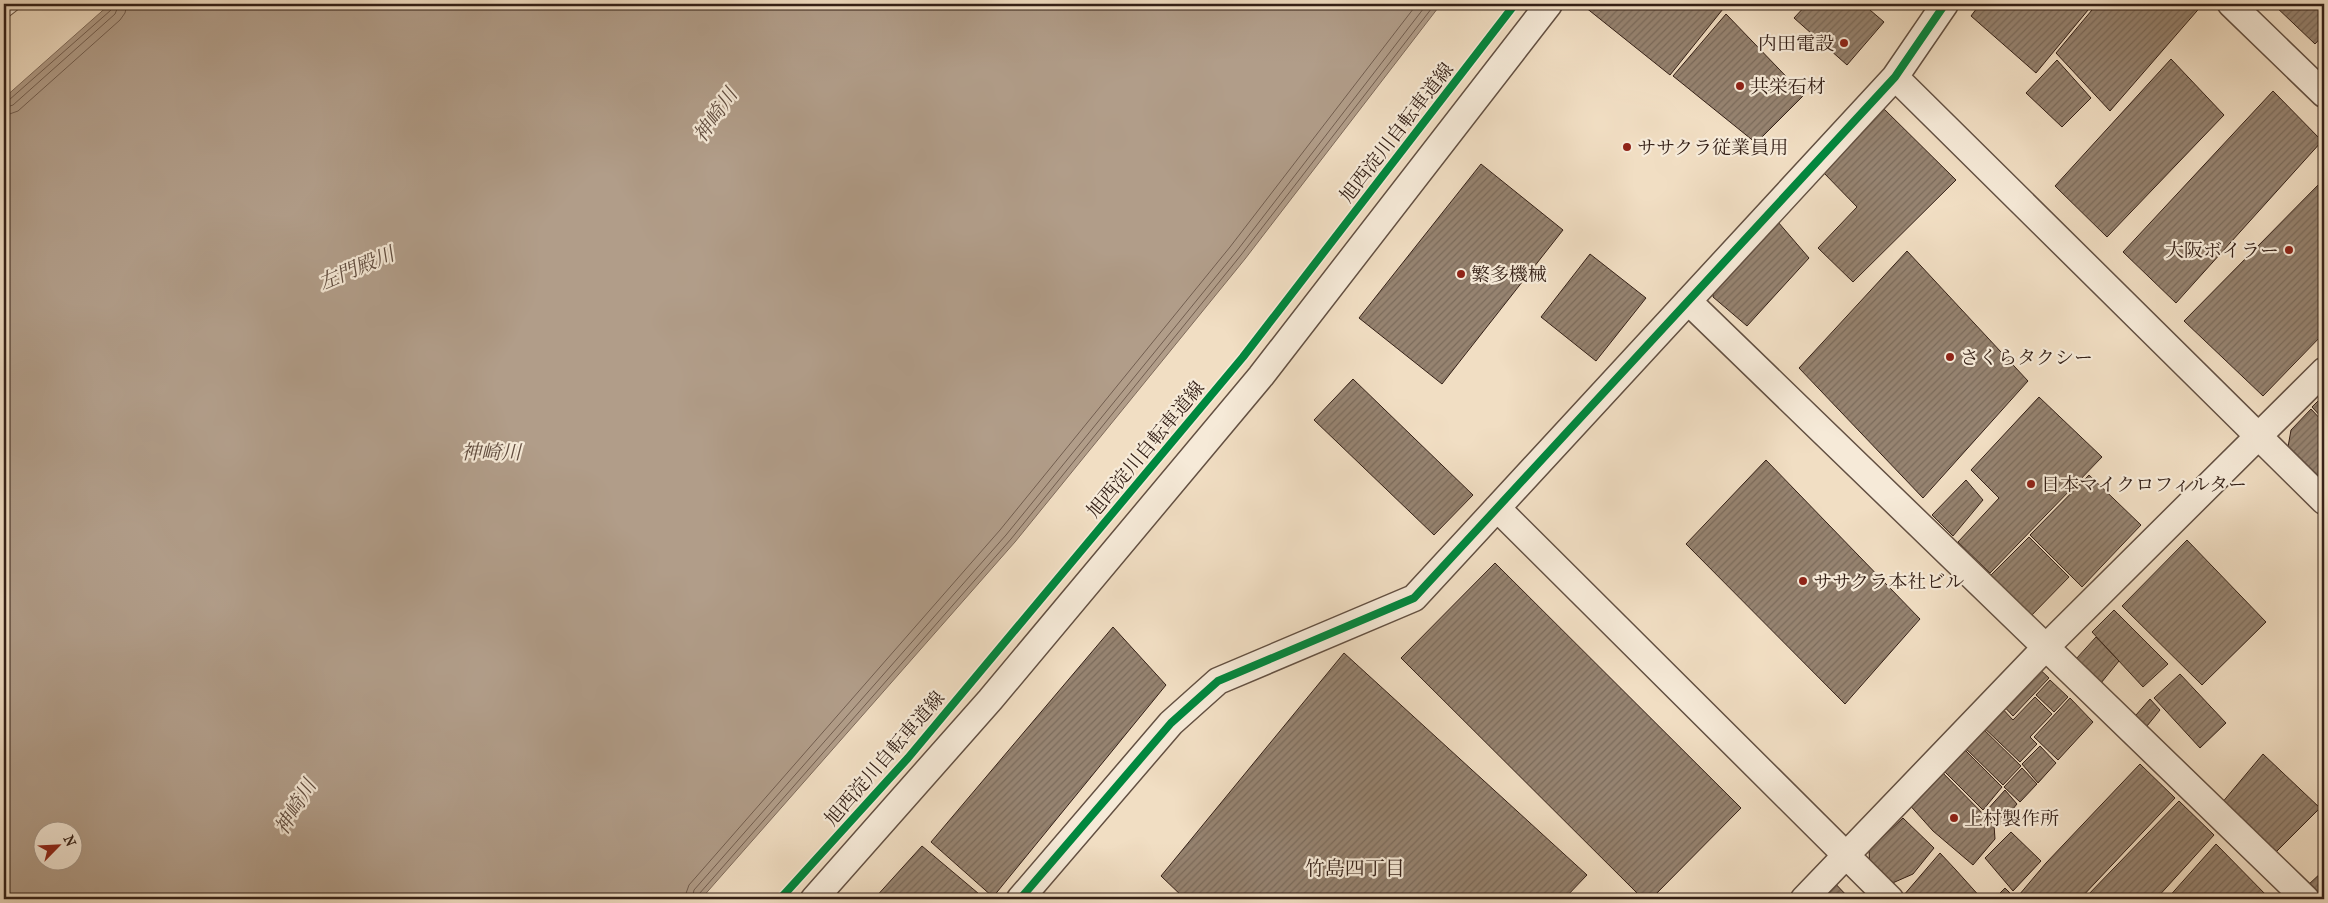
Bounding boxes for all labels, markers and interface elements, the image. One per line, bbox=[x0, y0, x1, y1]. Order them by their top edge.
place label: 内田電設 bbox=[1758, 33, 1834, 55]
marker: 内田電設 bbox=[1838, 37, 1850, 49]
street label: 旭西淀川自転車道線 bbox=[1335, 58, 1458, 207]
place label: 共栄石材 bbox=[1750, 76, 1826, 98]
marker: 共栄石材 bbox=[1734, 80, 1746, 92]
water label: 神崎川 bbox=[689, 82, 743, 146]
place label: ササクラ従業員用 bbox=[1637, 137, 1788, 159]
marker: ササクラ従業員用 bbox=[1621, 141, 1633, 153]
place label: 大阪ボイラー bbox=[2165, 240, 2279, 262]
water label: 左門殿川 bbox=[315, 241, 399, 295]
marker: 大阪ボイラー bbox=[2283, 244, 2295, 256]
place label: 繁多機械 bbox=[1471, 264, 1547, 286]
marker: 繁多機械 bbox=[1455, 268, 1467, 280]
place label: さくらタクシー bbox=[1960, 347, 2093, 369]
marker: さくらタクシー bbox=[1944, 351, 1956, 363]
street label: 旭西淀川自転車道線 bbox=[1082, 377, 1209, 522]
water label: 神崎川 bbox=[461, 441, 523, 464]
place label: 日本マイクロフィルター bbox=[2041, 474, 2247, 496]
marker: 日本マイクロフィルター bbox=[2025, 478, 2037, 490]
place label: ササクラ本社ビル bbox=[1813, 571, 1964, 593]
marker: ササクラ本社ビル bbox=[1797, 575, 1809, 587]
street label: 旭西淀川自転車道線 bbox=[820, 687, 949, 830]
water label: 神崎川 bbox=[270, 774, 322, 839]
place label: 上村製作所 bbox=[1964, 808, 2059, 830]
marker: 上村製作所 bbox=[1948, 812, 1960, 824]
north arrow bbox=[32, 820, 82, 870]
text: N bbox=[59, 833, 79, 850]
district label: 竹島四丁目 bbox=[1305, 857, 1405, 880]

